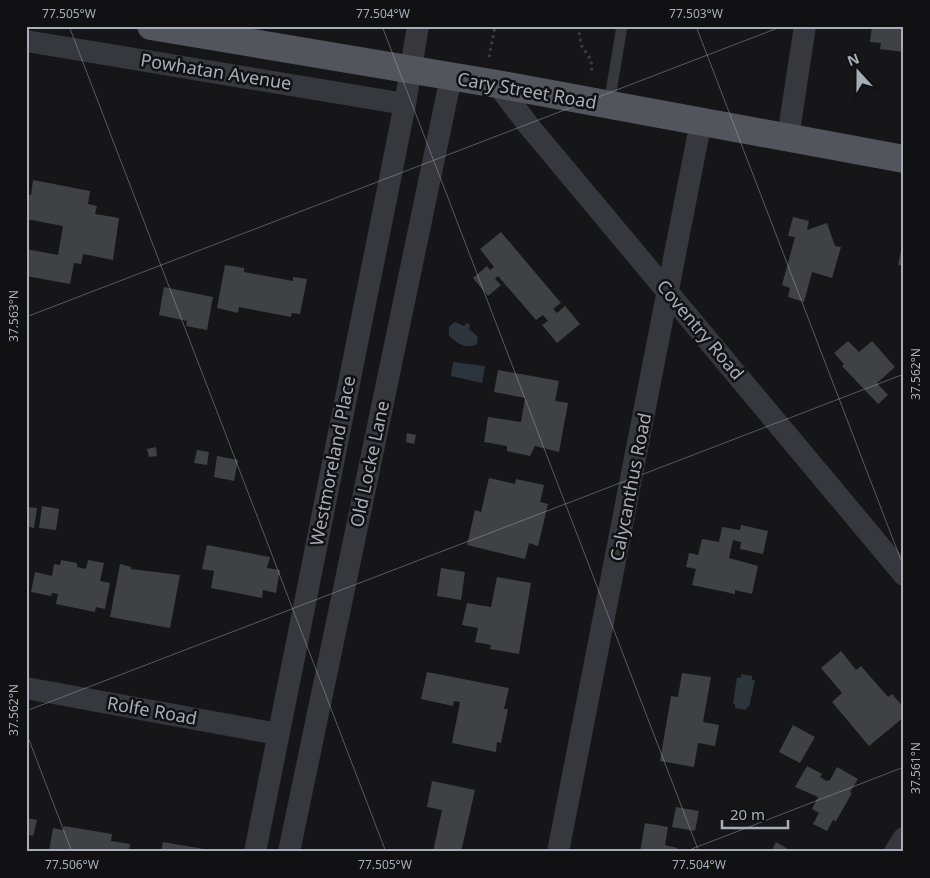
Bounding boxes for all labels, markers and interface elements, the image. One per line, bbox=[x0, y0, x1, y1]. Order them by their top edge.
text: 77.505°W bbox=[42, 5, 96, 22]
text: 77.504°W bbox=[356, 5, 410, 22]
text: 77.503°W bbox=[669, 5, 723, 22]
street label: Powhatan Avenue bbox=[139, 47, 293, 95]
north arrow bbox=[832, 48, 882, 98]
text: N bbox=[844, 48, 862, 70]
street label: Cary Street Road bbox=[456, 66, 599, 114]
street label: Coventry Road bbox=[652, 274, 750, 384]
text: 37.563°N bbox=[5, 290, 22, 342]
text: 37.562°N bbox=[907, 348, 924, 400]
street label: Westmoreland Place bbox=[304, 374, 360, 548]
street label: Old Locke Lane bbox=[344, 398, 394, 529]
street label: Calycanthus Road bbox=[604, 411, 656, 563]
text: 37.562°N bbox=[5, 684, 22, 736]
street label: Rolfe Road bbox=[105, 690, 199, 730]
text: 37.561°N bbox=[907, 742, 924, 794]
scale bar bbox=[722, 798, 789, 830]
text: 20 m bbox=[730, 804, 765, 824]
text: 77.506°W bbox=[45, 856, 99, 873]
text: 77.505°W bbox=[358, 856, 412, 873]
text: 77.504°W bbox=[672, 856, 726, 873]

